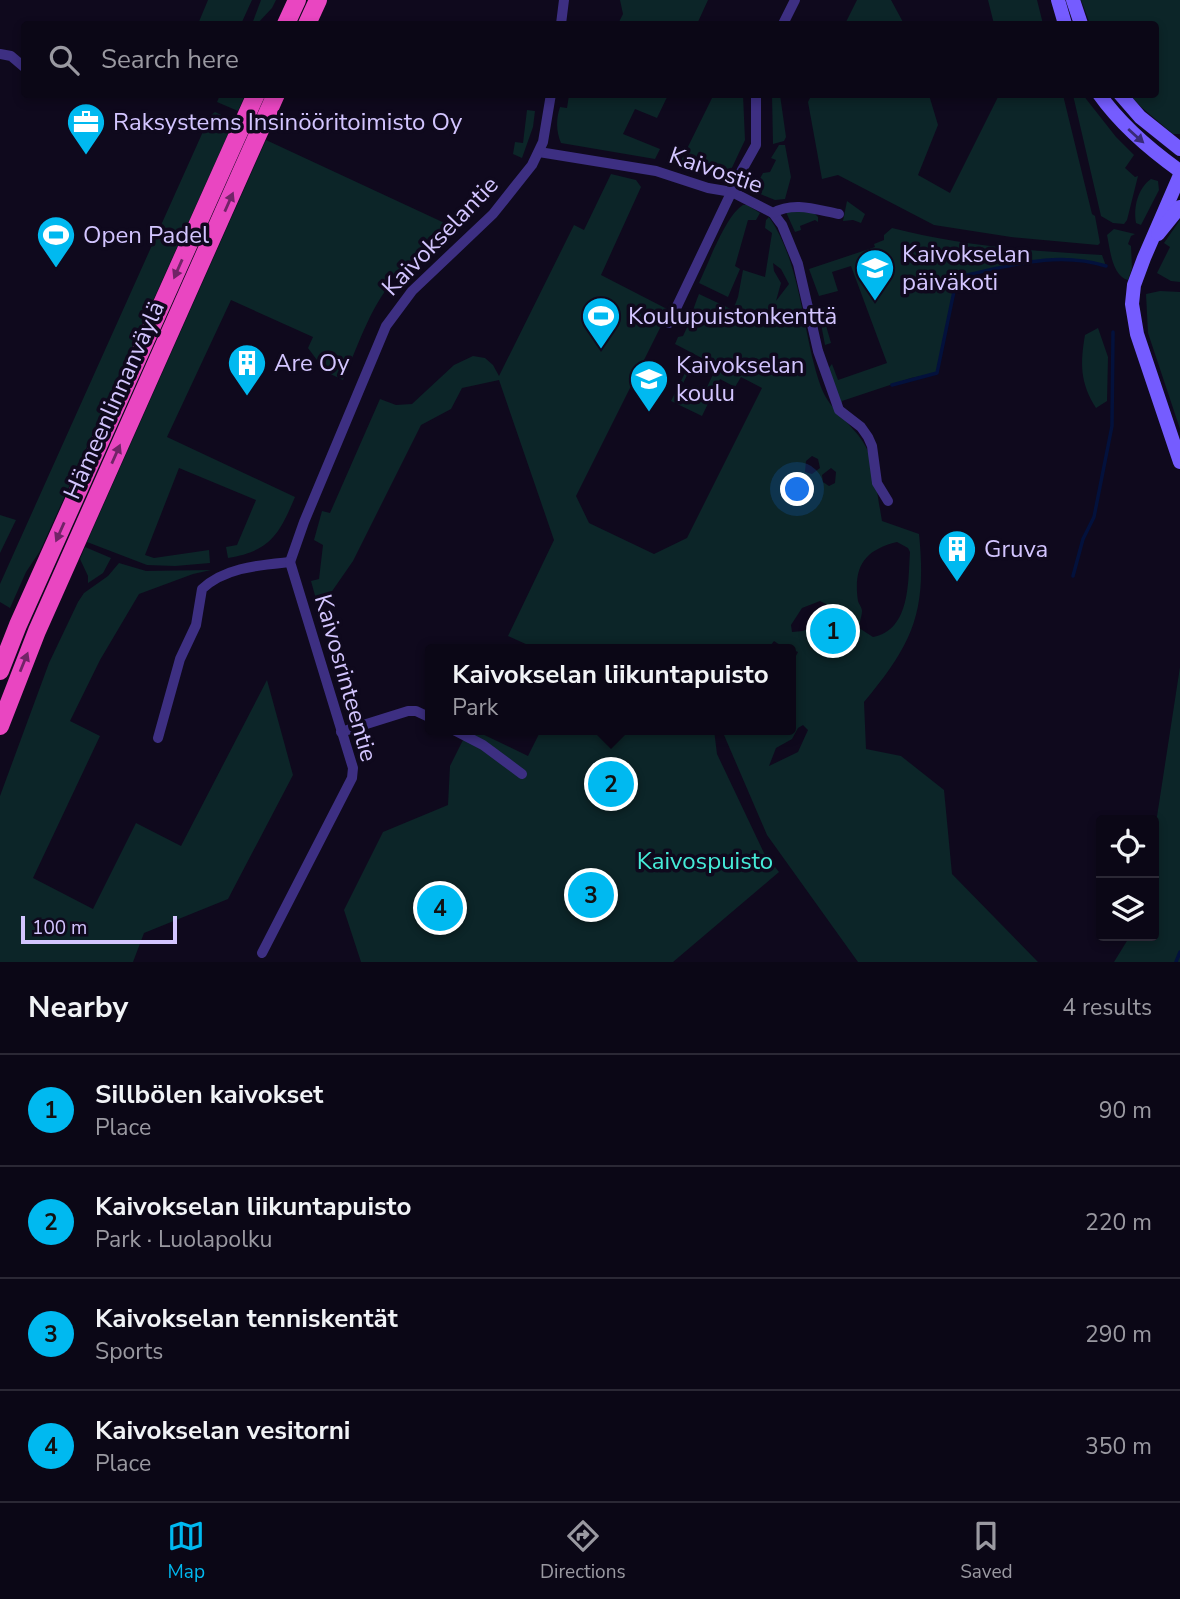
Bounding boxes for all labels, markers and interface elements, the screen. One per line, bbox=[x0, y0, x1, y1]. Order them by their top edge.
search box bbox=[21, 21, 1159, 98]
icon: search bbox=[45, 41, 83, 79]
text: Search here bbox=[101, 42, 239, 77]
office icon: Raksystems Insinööritoimisto Oy bbox=[65, 101, 107, 156]
place label: Raksystems Insinööritoimisto Oy bbox=[113, 106, 463, 138]
one-way arrow bbox=[1128, 128, 1145, 143]
street label: Kaivostie bbox=[665, 139, 767, 201]
street label: Kaivokselantie bbox=[375, 169, 505, 303]
one-way arrow bbox=[224, 191, 235, 212]
sports icon: Open Padel bbox=[35, 214, 77, 269]
place label: Open Padel bbox=[83, 219, 209, 251]
place label: Kaivokselan päiväkoti bbox=[902, 238, 1030, 298]
school or university icon: Kaivokselan päiväkoti bbox=[854, 247, 896, 302]
one-way arrow bbox=[172, 258, 183, 279]
sports icon: Koulupuistonkenttä bbox=[580, 295, 622, 350]
street label: Hämeenlinnanväylä bbox=[56, 296, 172, 504]
place label: Koulupuistonkenttä bbox=[628, 300, 837, 332]
building icon: Are Oy bbox=[226, 342, 268, 397]
place label: Are Oy bbox=[274, 347, 350, 379]
place label: Kaivokselan koulu bbox=[676, 349, 804, 409]
school or university icon: Kaivokselan koulu bbox=[628, 358, 670, 413]
one-way arrow bbox=[111, 444, 122, 465]
your location bbox=[780, 472, 814, 506]
one-way arrow bbox=[54, 522, 66, 542]
building icon: Gruva bbox=[936, 528, 978, 583]
place label: Gruva bbox=[984, 533, 1048, 565]
street label: Kaivosrinteentie bbox=[307, 591, 385, 765]
pin: 1 bbox=[810, 605, 856, 657]
popup bbox=[425, 644, 796, 735]
one-way arrow bbox=[19, 652, 30, 673]
text: Kaivokselan liikuntapuisto bbox=[452, 657, 769, 692]
text: Park bbox=[452, 692, 498, 723]
pin: 2 bbox=[588, 758, 634, 810]
map controls bbox=[1096, 815, 1159, 941]
button: locate bbox=[1096, 815, 1159, 878]
park label: Kaivospuisto bbox=[637, 845, 773, 877]
pin: 3 bbox=[568, 869, 614, 921]
button: layers bbox=[1096, 878, 1159, 941]
pin: 4 bbox=[417, 882, 463, 934]
scale bar bbox=[21, 913, 177, 945]
text: 100 m bbox=[32, 915, 87, 941]
text: Nearby bbox=[28, 987, 128, 1028]
text: 4 results bbox=[1062, 992, 1152, 1023]
text: Sillbölen kaivokset bbox=[95, 1077, 323, 1112]
text: 1 bbox=[44, 1095, 58, 1126]
text: 90 m bbox=[1099, 1095, 1152, 1126]
text: Place bbox=[95, 1112, 151, 1143]
text: Kaivokselan liikuntapuisto bbox=[95, 1189, 411, 1224]
text: 2 bbox=[44, 1207, 58, 1238]
text: 220 m bbox=[1085, 1207, 1152, 1238]
text: Park · Luolapolku bbox=[95, 1224, 272, 1255]
text: Kaivokselan tenniskentät bbox=[95, 1301, 398, 1336]
text: 3 bbox=[44, 1319, 58, 1350]
text: 290 m bbox=[1085, 1319, 1152, 1350]
text: Sports bbox=[95, 1336, 163, 1367]
text: Kaivokselan vesitorni bbox=[95, 1413, 351, 1448]
text: 4 bbox=[44, 1431, 58, 1462]
text: 350 m bbox=[1085, 1431, 1152, 1462]
text: Place bbox=[95, 1448, 151, 1479]
tab: Map bbox=[167, 1517, 205, 1585]
tab: Directions bbox=[540, 1517, 626, 1585]
tab: Saved bbox=[960, 1517, 1013, 1585]

